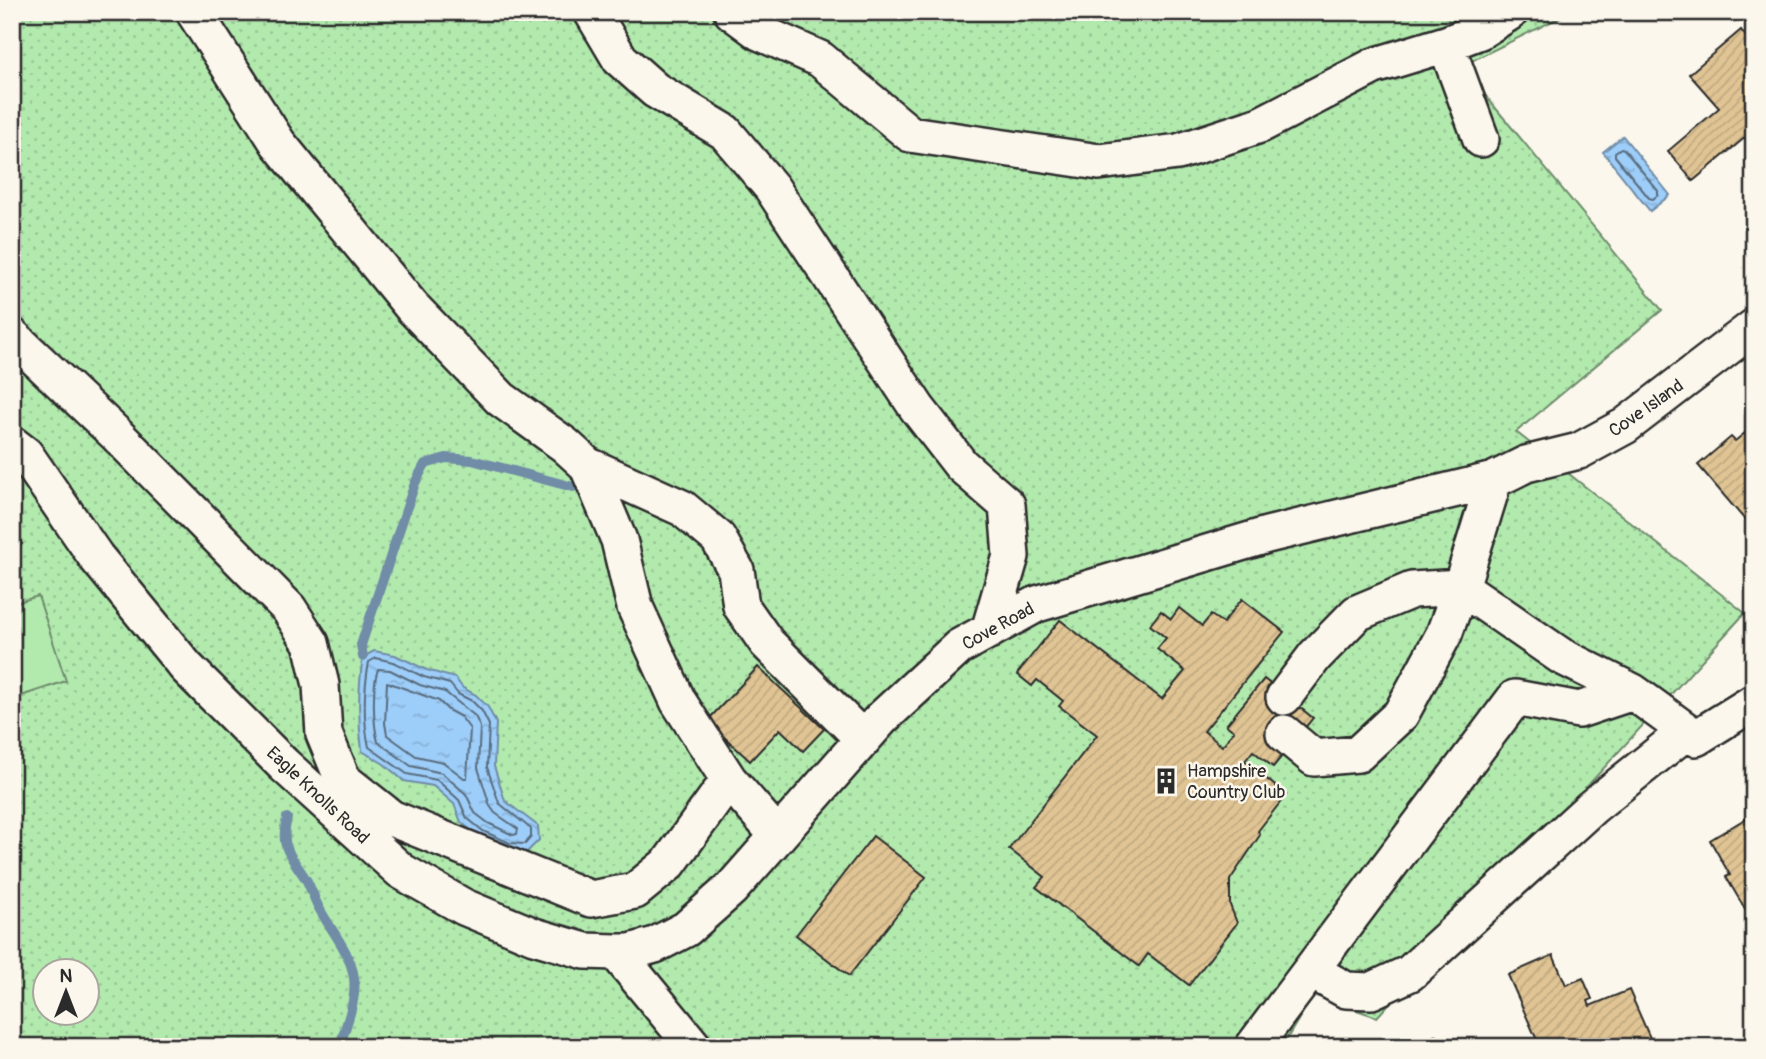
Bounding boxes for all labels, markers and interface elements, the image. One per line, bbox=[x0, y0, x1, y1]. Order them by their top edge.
street label: Cove Island bbox=[1605, 374, 1688, 442]
street label: Cove Road bbox=[958, 597, 1038, 656]
street label: Eagle Knolls Road bbox=[261, 742, 374, 849]
place label: Hampshire Country Club bbox=[1187, 760, 1286, 804]
building icon: Hampshire Country Club bbox=[1151, 766, 1181, 796]
north arrow bbox=[32, 958, 102, 1028]
text: N bbox=[60, 964, 73, 988]

